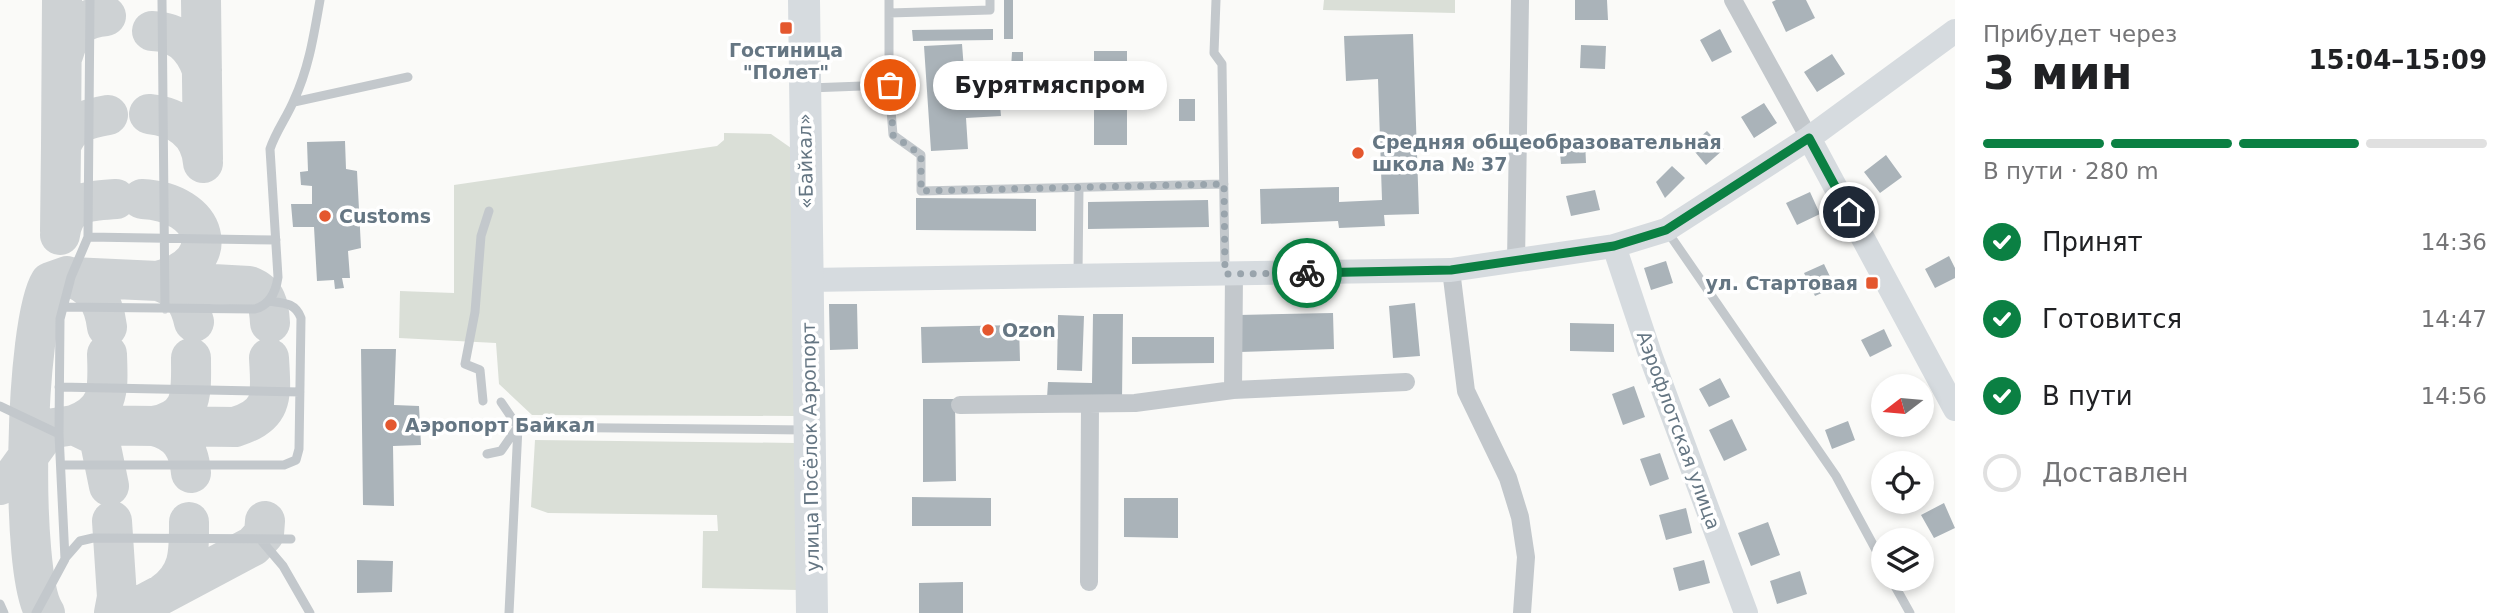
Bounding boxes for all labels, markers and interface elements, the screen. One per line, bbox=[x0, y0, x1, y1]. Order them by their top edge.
marker: Гостиница "Полет" bbox=[778, 20, 794, 36]
text: Прибудет через bbox=[1983, 21, 2177, 47]
place label: Гостиница "Полет" bbox=[729, 39, 843, 83]
text: 15:04–15:09 bbox=[2308, 45, 2487, 75]
text: 3 мин bbox=[1983, 46, 2133, 100]
pin bbox=[860, 55, 920, 115]
callout: Бурятмяспром bbox=[932, 60, 1166, 110]
icon: bag bbox=[871, 66, 909, 104]
text: Бурятмяспром bbox=[954, 72, 1146, 98]
street label: «Байкал» bbox=[793, 113, 817, 209]
place label: Средняя общеобразовательная школа № 37 bbox=[1372, 131, 1722, 175]
marker: Средняя общеобразовательная школа № 37 bbox=[1350, 145, 1366, 161]
text: В пути · 280 m bbox=[1983, 158, 2159, 184]
pin bbox=[1819, 182, 1879, 242]
icon: home bbox=[1830, 193, 1868, 231]
place label: Customs bbox=[339, 205, 431, 227]
marker: Customs bbox=[317, 208, 333, 224]
icon: check bbox=[1983, 223, 2021, 261]
text: Принят bbox=[2042, 227, 2143, 257]
text: 14:36 bbox=[2421, 229, 2487, 255]
courier bbox=[1272, 238, 1342, 308]
icon: bike bbox=[1288, 254, 1326, 292]
place label: ул. Стартовая bbox=[1705, 272, 1858, 294]
marker: ул. Стартовая bbox=[1864, 275, 1880, 291]
icon: check bbox=[1983, 300, 2021, 338]
text: Готовится bbox=[2042, 304, 2182, 334]
text: 14:47 bbox=[2421, 306, 2487, 332]
place label: Ozon bbox=[1002, 319, 1056, 341]
street label: улица Посёлок Аэропорт bbox=[797, 322, 823, 572]
marker: Ozon bbox=[980, 322, 996, 338]
street label: Аэрофлотская улица bbox=[1633, 328, 1725, 532]
north arrow bbox=[1871, 374, 1934, 438]
map controls bbox=[1871, 374, 1934, 591]
icon: check bbox=[1983, 377, 2021, 415]
text: В пути bbox=[2042, 381, 2133, 411]
text: 14:56 bbox=[2421, 383, 2487, 409]
place label: Аэропорт Байкал bbox=[405, 414, 595, 436]
marker: Аэропорт Байкал bbox=[383, 417, 399, 433]
button: locate bbox=[1871, 451, 1934, 514]
text: Доставлен bbox=[2042, 458, 2189, 488]
button: layers bbox=[1871, 528, 1934, 591]

